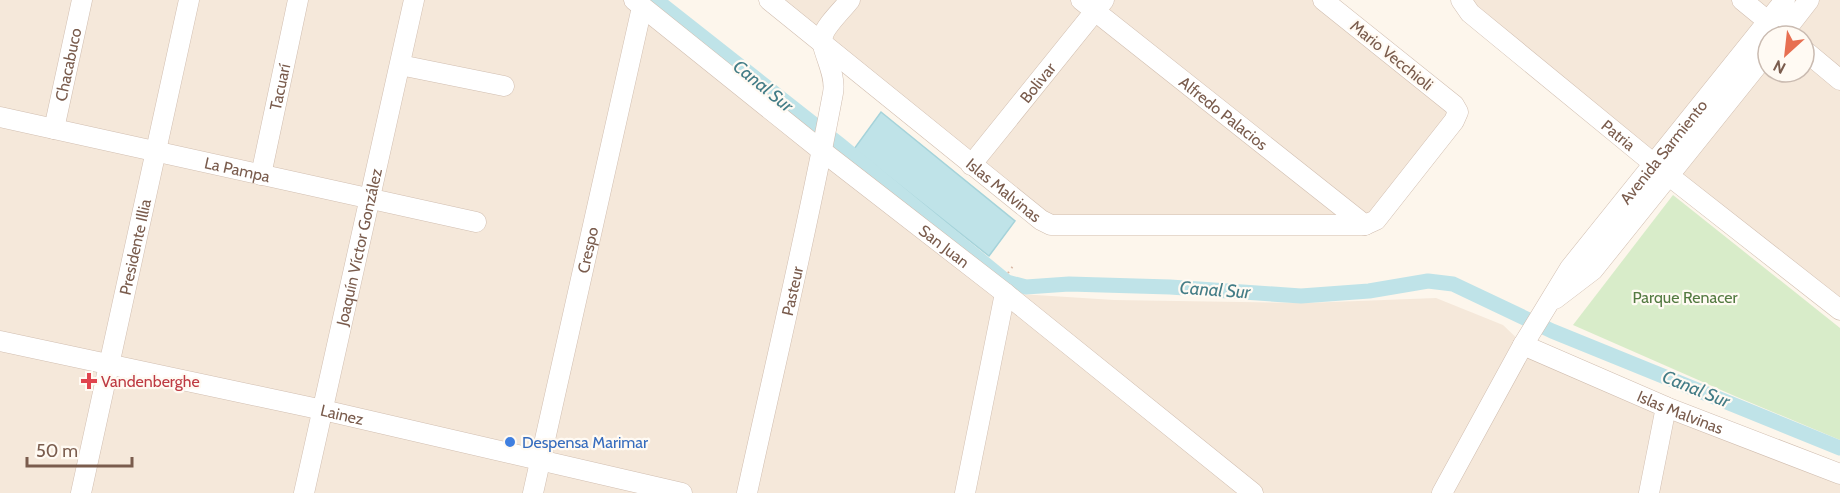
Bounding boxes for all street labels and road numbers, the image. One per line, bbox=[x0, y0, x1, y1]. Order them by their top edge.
street label: Mario Vecchioli bbox=[1347, 16, 1437, 95]
street label: Chacabuco bbox=[51, 26, 86, 103]
street label: Bolivar bbox=[1016, 58, 1060, 107]
street label: Tacuarí bbox=[266, 61, 294, 112]
street label: Alfredo Palacios bbox=[1175, 73, 1272, 154]
street label: Avenida Sarmiento bbox=[1616, 96, 1711, 208]
street label: Patria bbox=[1598, 116, 1639, 155]
street label: La Pampa bbox=[203, 153, 272, 186]
street label: Islas Malvinas bbox=[962, 154, 1045, 227]
street label: Joaquín Víctor González bbox=[332, 166, 386, 329]
street label: Presidente Illia bbox=[116, 197, 155, 297]
street label: San Juan bbox=[915, 221, 973, 272]
street label: Crespo bbox=[574, 225, 602, 275]
street label: Pasteur bbox=[778, 264, 807, 318]
street label: Islas Malvinas bbox=[1634, 387, 1726, 438]
street label: Lainez bbox=[319, 401, 366, 429]

